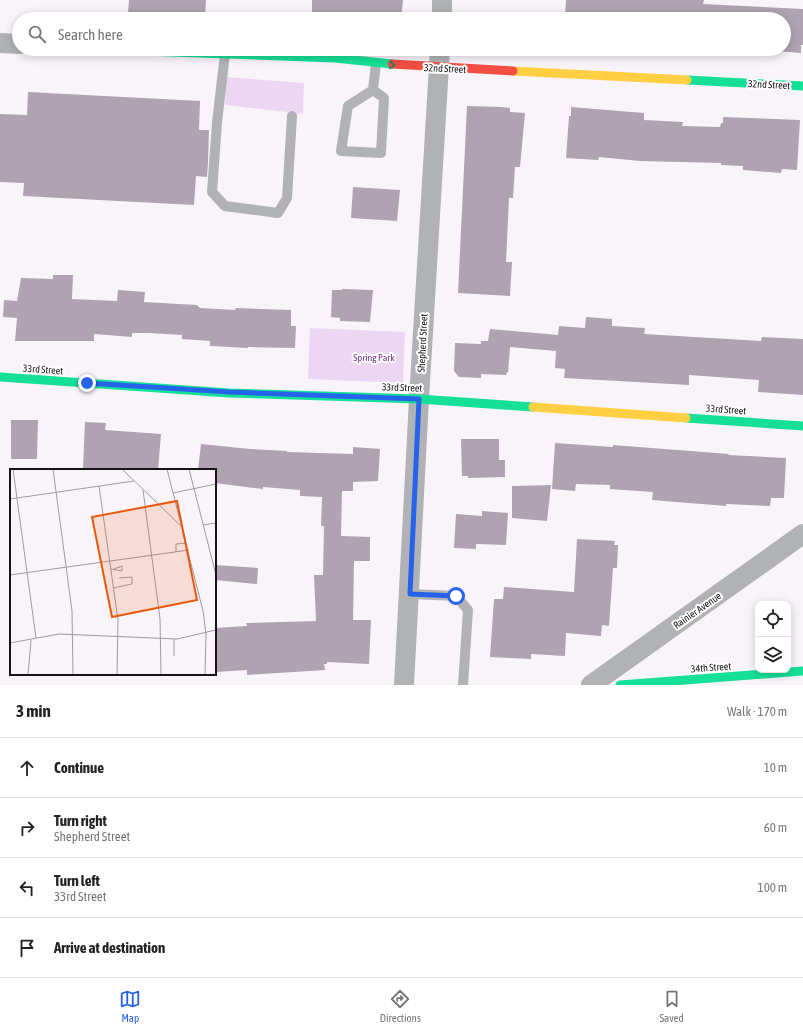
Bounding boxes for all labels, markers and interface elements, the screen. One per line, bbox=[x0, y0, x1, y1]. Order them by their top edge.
search box bbox=[12, 12, 791, 56]
icon: search bbox=[26, 23, 48, 45]
text: Search here bbox=[58, 26, 123, 43]
one-way arrow bbox=[389, 60, 395, 69]
street label: 32nd Street bbox=[424, 62, 466, 75]
street label: 32nd Street bbox=[748, 78, 790, 91]
street label: Shepherd Street bbox=[415, 313, 430, 373]
park label: Spring Park bbox=[353, 352, 395, 363]
street label: 33rd Street bbox=[22, 363, 64, 376]
route end bbox=[78, 374, 96, 392]
street label: 33rd Street bbox=[382, 381, 422, 394]
street label: 33rd Street bbox=[705, 403, 747, 416]
inset map bbox=[10, 469, 216, 675]
route start bbox=[447, 587, 465, 605]
street label: Rainier Avenue bbox=[671, 590, 724, 631]
map controls bbox=[755, 601, 791, 673]
button: locate bbox=[755, 601, 791, 637]
button: layers bbox=[755, 637, 791, 673]
street label: 34th Street bbox=[690, 661, 732, 674]
text: 3 min bbox=[16, 701, 51, 721]
text: Walk · 170 m bbox=[727, 704, 787, 719]
icon: ahead bbox=[16, 757, 38, 779]
text: Continue bbox=[54, 759, 104, 776]
text: 10 m bbox=[764, 760, 787, 775]
text: Turn right bbox=[54, 812, 107, 829]
icon: right bbox=[16, 817, 38, 839]
text: 60 m bbox=[764, 820, 787, 835]
text: Shepherd Street bbox=[54, 829, 130, 844]
text: Turn left bbox=[54, 872, 100, 889]
icon: left bbox=[16, 877, 38, 899]
text: 100 m bbox=[758, 880, 787, 895]
text: 33rd Street bbox=[54, 889, 107, 904]
icon: arrive bbox=[16, 937, 38, 959]
text: Arrive at destination bbox=[54, 939, 165, 956]
tab: Map bbox=[119, 988, 141, 1024]
tab: Directions bbox=[380, 988, 421, 1024]
tab: Saved bbox=[659, 988, 684, 1024]

